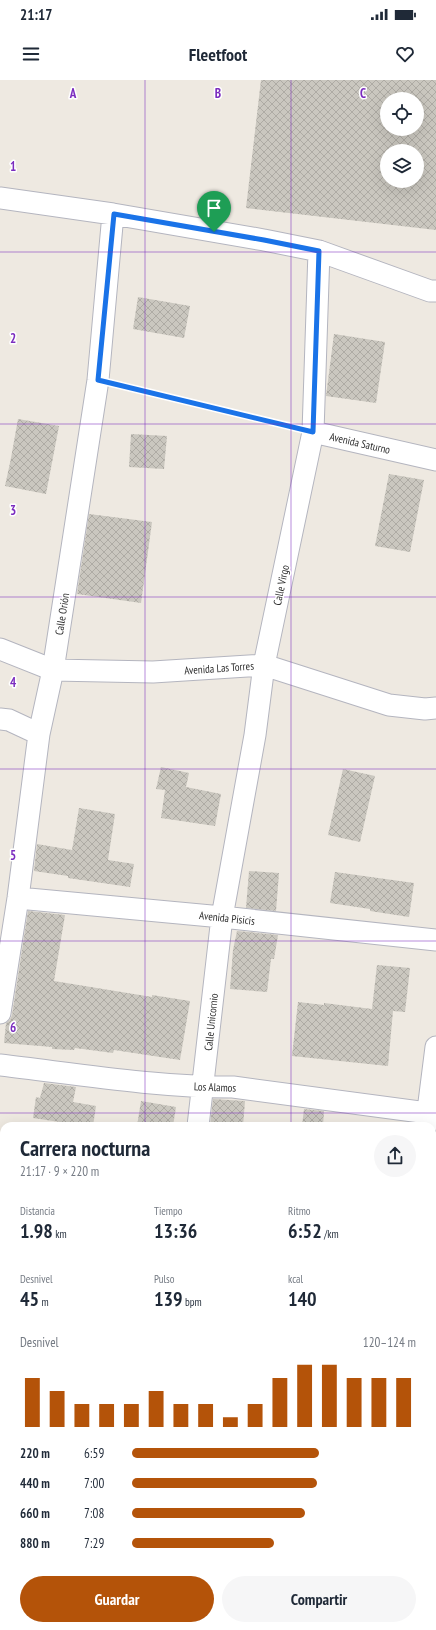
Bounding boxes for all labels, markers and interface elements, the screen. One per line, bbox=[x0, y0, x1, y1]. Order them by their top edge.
text: 21:17 bbox=[20, 5, 52, 24]
icon: menu bbox=[20, 43, 42, 65]
text: Fleetfoot bbox=[189, 43, 247, 66]
icon: heart bbox=[394, 43, 416, 65]
text: A bbox=[69, 85, 77, 102]
text: B bbox=[215, 85, 221, 102]
text: C bbox=[360, 85, 366, 102]
map controls bbox=[380, 92, 424, 188]
button: locate bbox=[380, 92, 424, 136]
button: layers bbox=[380, 144, 424, 188]
text: 1 bbox=[10, 158, 16, 175]
pin bbox=[197, 191, 231, 232]
icon: arrive bbox=[203, 197, 225, 219]
text: 2 bbox=[10, 330, 16, 347]
street label: Avenida Saturno bbox=[328, 429, 392, 457]
text: 3 bbox=[10, 502, 16, 519]
street label: Calle Virgo bbox=[270, 563, 292, 607]
street label: Calle Orión bbox=[52, 592, 72, 636]
street label: Avenida Las Torres bbox=[184, 659, 255, 677]
text: 4 bbox=[10, 674, 17, 691]
text: 5 bbox=[10, 847, 16, 864]
street label: Avenida Pisicis bbox=[198, 908, 256, 928]
street label: Calle Unicornio bbox=[201, 992, 221, 1051]
text: 6 bbox=[10, 1019, 16, 1036]
street label: Los Alamos bbox=[194, 1079, 237, 1095]
text: Carrera nocturna bbox=[20, 1134, 150, 1162]
button: share bbox=[374, 1135, 416, 1177]
text: 21:17 · 9 × 220 m bbox=[20, 1163, 99, 1180]
text: Distancia bbox=[20, 1204, 55, 1218]
text: Tiempo bbox=[154, 1204, 183, 1218]
text: Ritmo bbox=[288, 1204, 311, 1218]
text: 1.98 bbox=[20, 1218, 53, 1244]
text: 13:36 bbox=[154, 1218, 197, 1244]
text: 6:52 bbox=[288, 1218, 322, 1244]
text: km bbox=[53, 1227, 67, 1241]
text: /km bbox=[322, 1227, 339, 1241]
text: Desnivel bbox=[20, 1272, 53, 1286]
text: Pulso bbox=[154, 1272, 174, 1286]
text: kcal bbox=[288, 1272, 303, 1286]
text: 45 bbox=[20, 1286, 39, 1312]
text: 139 bbox=[154, 1286, 183, 1312]
text: 140 bbox=[288, 1286, 317, 1312]
text: m bbox=[39, 1295, 49, 1309]
text: bpm bbox=[183, 1295, 202, 1309]
text: Desnivel bbox=[20, 1334, 59, 1351]
text: 120–124 m bbox=[363, 1334, 416, 1351]
text: 220 m bbox=[20, 1445, 50, 1462]
text: 6:59 bbox=[84, 1445, 104, 1462]
text: 440 m bbox=[20, 1475, 50, 1492]
text: 7:00 bbox=[84, 1475, 104, 1492]
text: 660 m bbox=[20, 1505, 50, 1522]
text: 7:08 bbox=[84, 1505, 104, 1522]
text: 880 m bbox=[20, 1535, 50, 1552]
text: 7:29 bbox=[84, 1535, 104, 1552]
button: Guardar bbox=[20, 1576, 214, 1622]
button: Compartir bbox=[222, 1576, 416, 1622]

